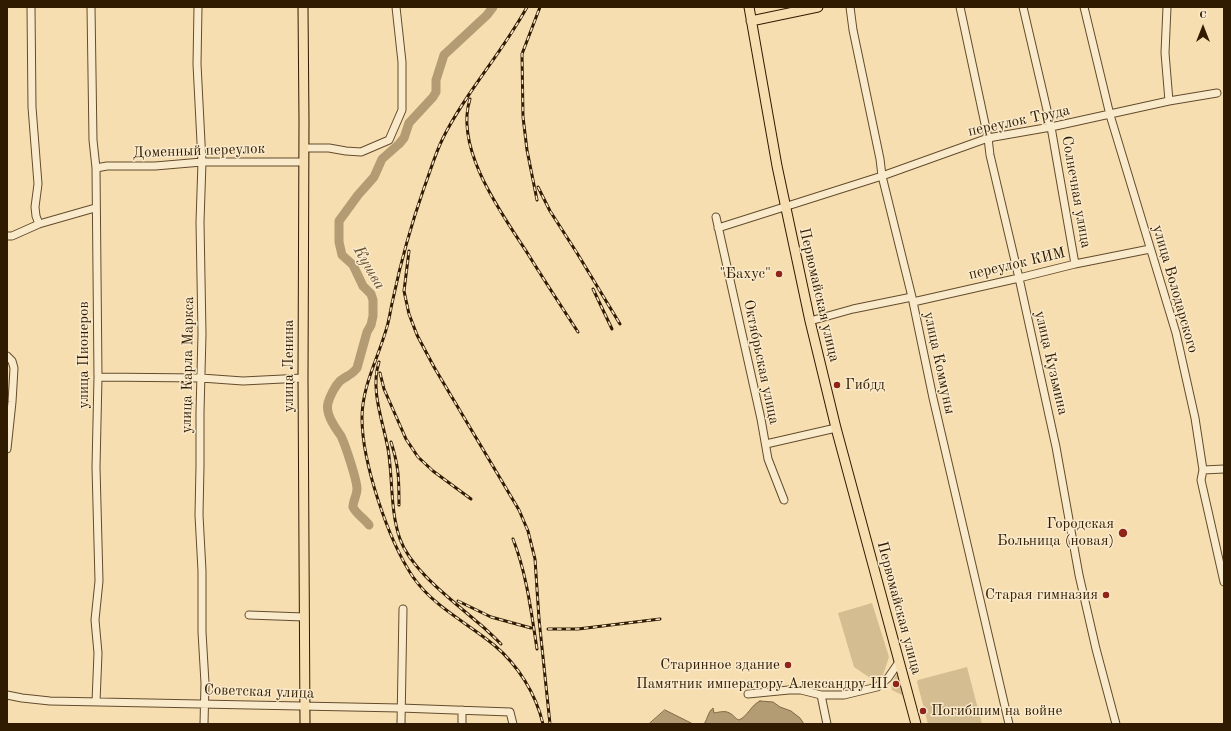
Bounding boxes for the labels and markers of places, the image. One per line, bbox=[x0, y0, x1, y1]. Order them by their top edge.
place label: "Бахус" bbox=[720, 265, 771, 283]
marker: "Бахус" bbox=[774, 269, 784, 279]
place label: Гибдд bbox=[845, 376, 885, 394]
marker: Гибдд bbox=[832, 380, 842, 390]
place label: Городская Больница (новая) bbox=[997, 515, 1114, 550]
marker: Городская Больница (новая) bbox=[1117, 527, 1129, 539]
place label: Старая гимназия bbox=[985, 586, 1098, 604]
marker: Старая гимназия bbox=[1101, 590, 1111, 600]
place label: Старинное здание bbox=[660, 656, 780, 674]
marker: Старинное здание bbox=[783, 660, 793, 670]
place label: Памятник императору Александру III bbox=[636, 675, 888, 693]
marker: Памятник императору Александру III bbox=[891, 679, 901, 689]
place label: Погибшим на войне bbox=[931, 702, 1062, 720]
marker: Погибшим на войне bbox=[918, 706, 928, 716]

